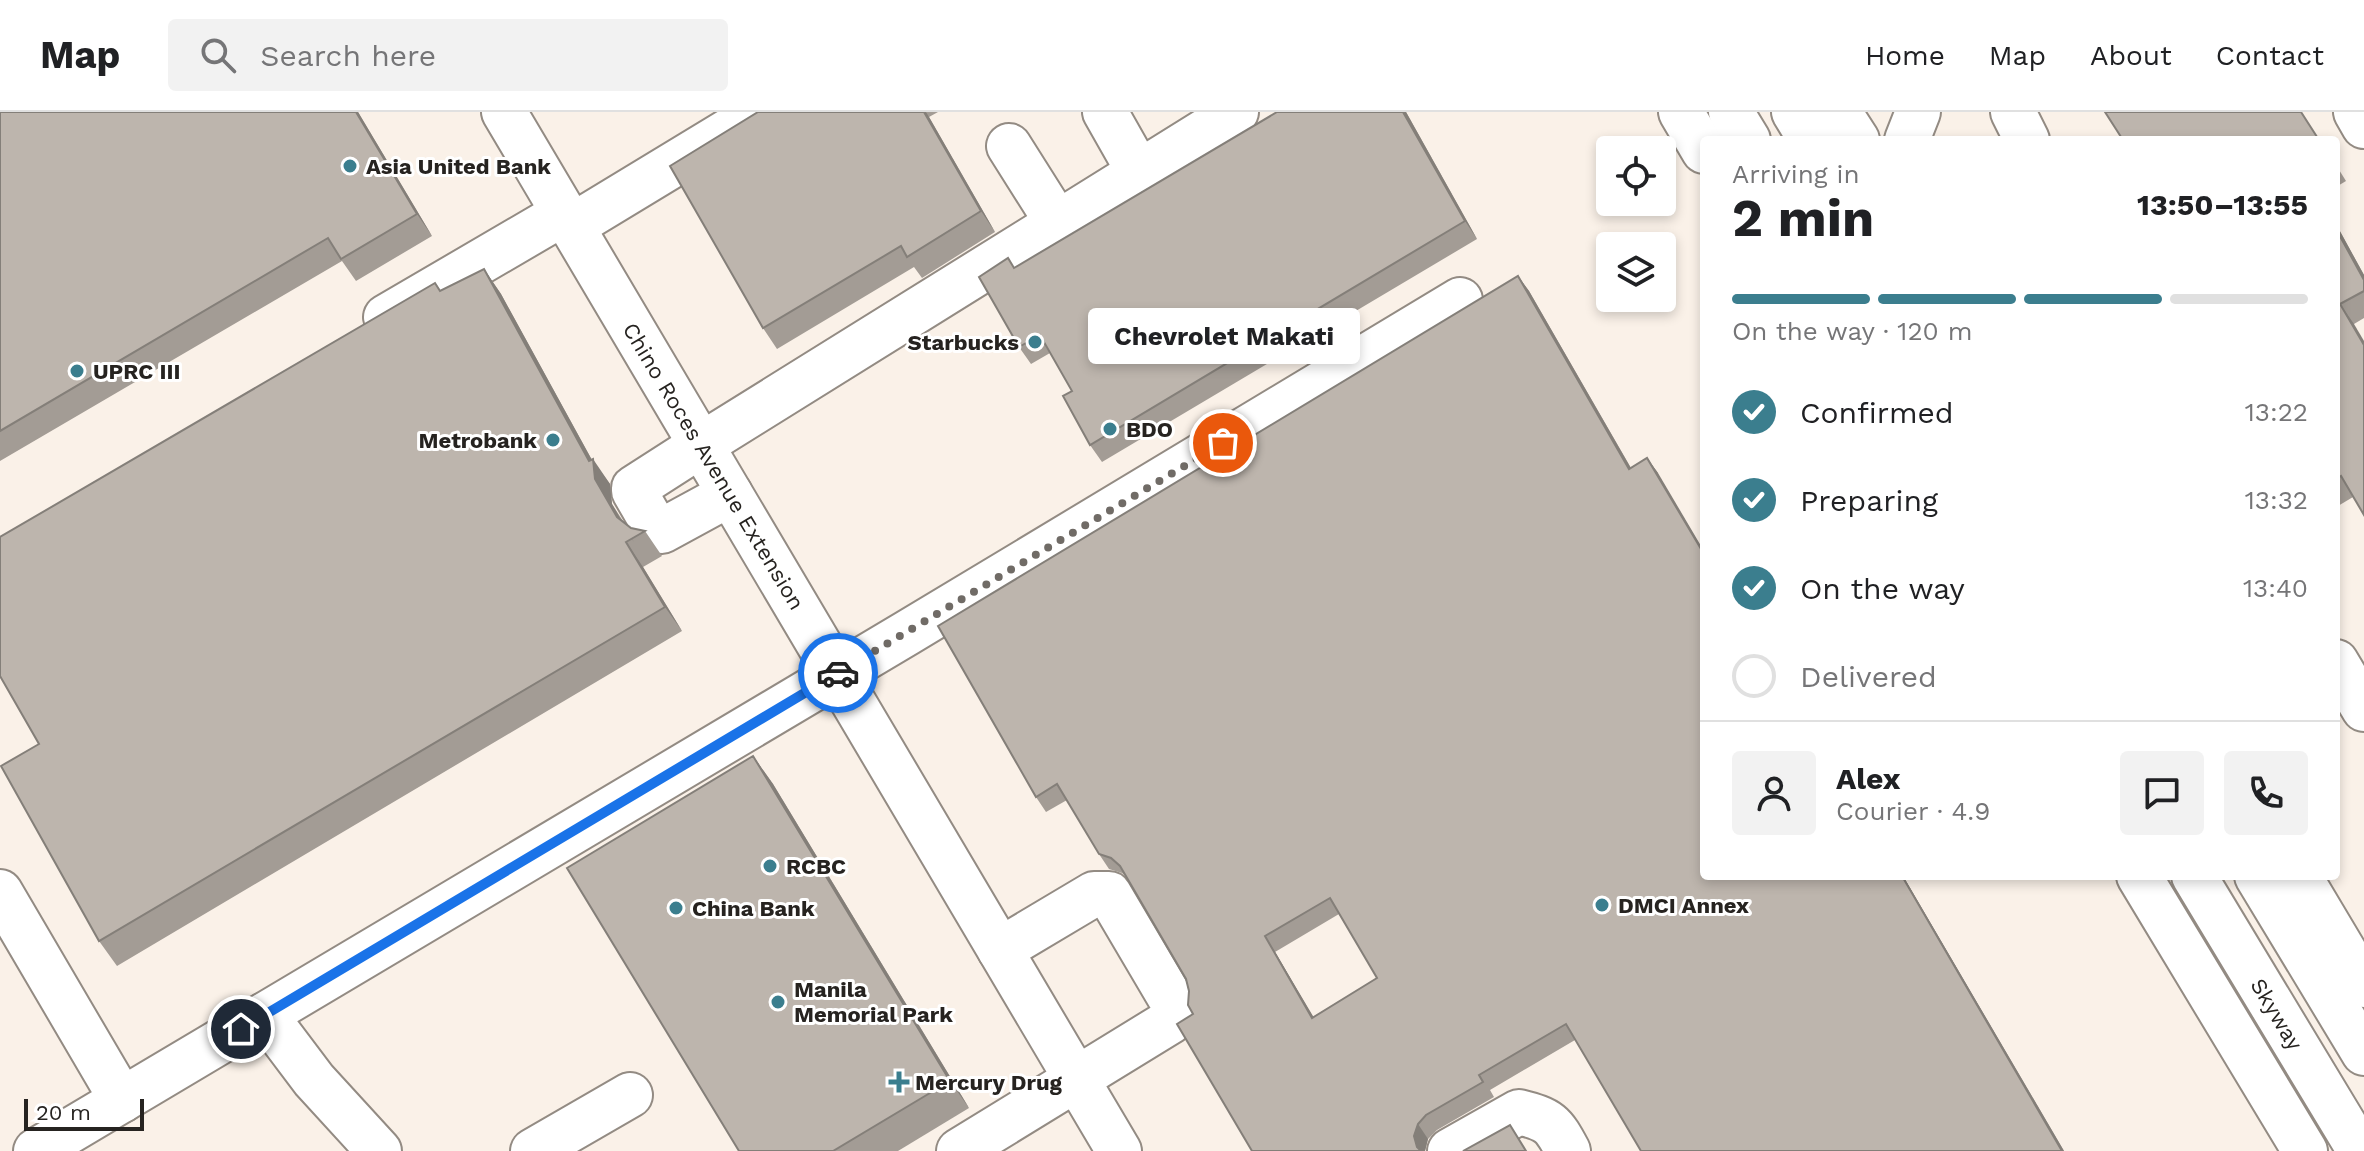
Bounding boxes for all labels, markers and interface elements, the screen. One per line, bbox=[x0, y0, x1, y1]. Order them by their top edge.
search box bbox=[168, 19, 728, 91]
text: Map bbox=[40, 33, 120, 77]
icon: search bbox=[196, 33, 240, 77]
text: Search here bbox=[260, 38, 436, 73]
text: Home bbox=[1865, 39, 1945, 72]
text: Map bbox=[1989, 39, 2046, 72]
text: About bbox=[2090, 39, 2172, 72]
text: Contact bbox=[2216, 39, 2324, 72]
map controls bbox=[1596, 136, 1676, 312]
button: locate bbox=[1596, 136, 1676, 216]
place label: Asia United Bank bbox=[366, 154, 551, 179]
marker: Asia United Bank bbox=[341, 157, 359, 175]
text: Arriving in bbox=[1732, 159, 1860, 189]
text: 13:50–13:55 bbox=[2137, 187, 2308, 222]
text: 2 min bbox=[1732, 188, 1874, 249]
button: layers bbox=[1596, 232, 1676, 312]
callout: Chevrolet Makati bbox=[1087, 307, 1359, 363]
text: On the way · 120 m bbox=[1732, 316, 1972, 346]
street label: Chino Roces Avenue Extension bbox=[618, 318, 809, 614]
text: Chevrolet Makati bbox=[1114, 321, 1334, 351]
place label: Starbucks bbox=[908, 330, 1019, 355]
marker: Starbucks bbox=[1026, 333, 1044, 351]
place label: UPRC III bbox=[93, 359, 181, 384]
marker: UPRC III bbox=[68, 362, 86, 380]
icon: check bbox=[1732, 390, 1776, 434]
text: Confirmed bbox=[1800, 395, 1954, 430]
text: 13:22 bbox=[2245, 397, 2308, 427]
pin bbox=[1189, 409, 1257, 477]
place label: BDO bbox=[1126, 417, 1173, 442]
marker: BDO bbox=[1101, 420, 1119, 438]
icon: bag bbox=[1201, 421, 1245, 465]
place label: Metrobank bbox=[419, 428, 537, 453]
marker: Metrobank bbox=[544, 431, 562, 449]
icon: check bbox=[1732, 478, 1776, 522]
text: Preparing bbox=[1800, 483, 1938, 518]
text: 13:32 bbox=[2245, 485, 2308, 515]
icon: check bbox=[1732, 566, 1776, 610]
text: On the way bbox=[1800, 571, 1965, 606]
text: 13:40 bbox=[2243, 573, 2308, 603]
courier bbox=[798, 633, 878, 713]
icon: car bbox=[816, 651, 860, 695]
text: Delivered bbox=[1800, 659, 1937, 694]
button: person bbox=[1732, 751, 1816, 835]
button: chat bbox=[2120, 751, 2204, 835]
button: phone bbox=[2224, 751, 2308, 835]
text: Alex bbox=[1836, 761, 1900, 796]
text: Courier · 4.9 bbox=[1836, 796, 1990, 826]
place label: RCBC bbox=[786, 854, 846, 879]
marker: RCBC bbox=[761, 857, 779, 875]
place label: DMCI Annex bbox=[1618, 893, 1749, 918]
place label: China Bank bbox=[692, 896, 815, 921]
marker: DMCI Annex bbox=[1593, 896, 1611, 914]
marker: China Bank bbox=[667, 899, 685, 917]
street label: Skyway bbox=[2245, 974, 2308, 1055]
place label: Manila Memorial Park bbox=[794, 977, 953, 1027]
marker: Manila Memorial Park bbox=[769, 993, 787, 1011]
pin bbox=[207, 995, 275, 1063]
icon: home bbox=[219, 1007, 263, 1051]
place label: Mercury Drug bbox=[915, 1070, 1063, 1095]
marker: Mercury Drug bbox=[890, 1073, 908, 1091]
scale bar bbox=[24, 1095, 144, 1131]
text: 20 m bbox=[36, 1100, 91, 1125]

